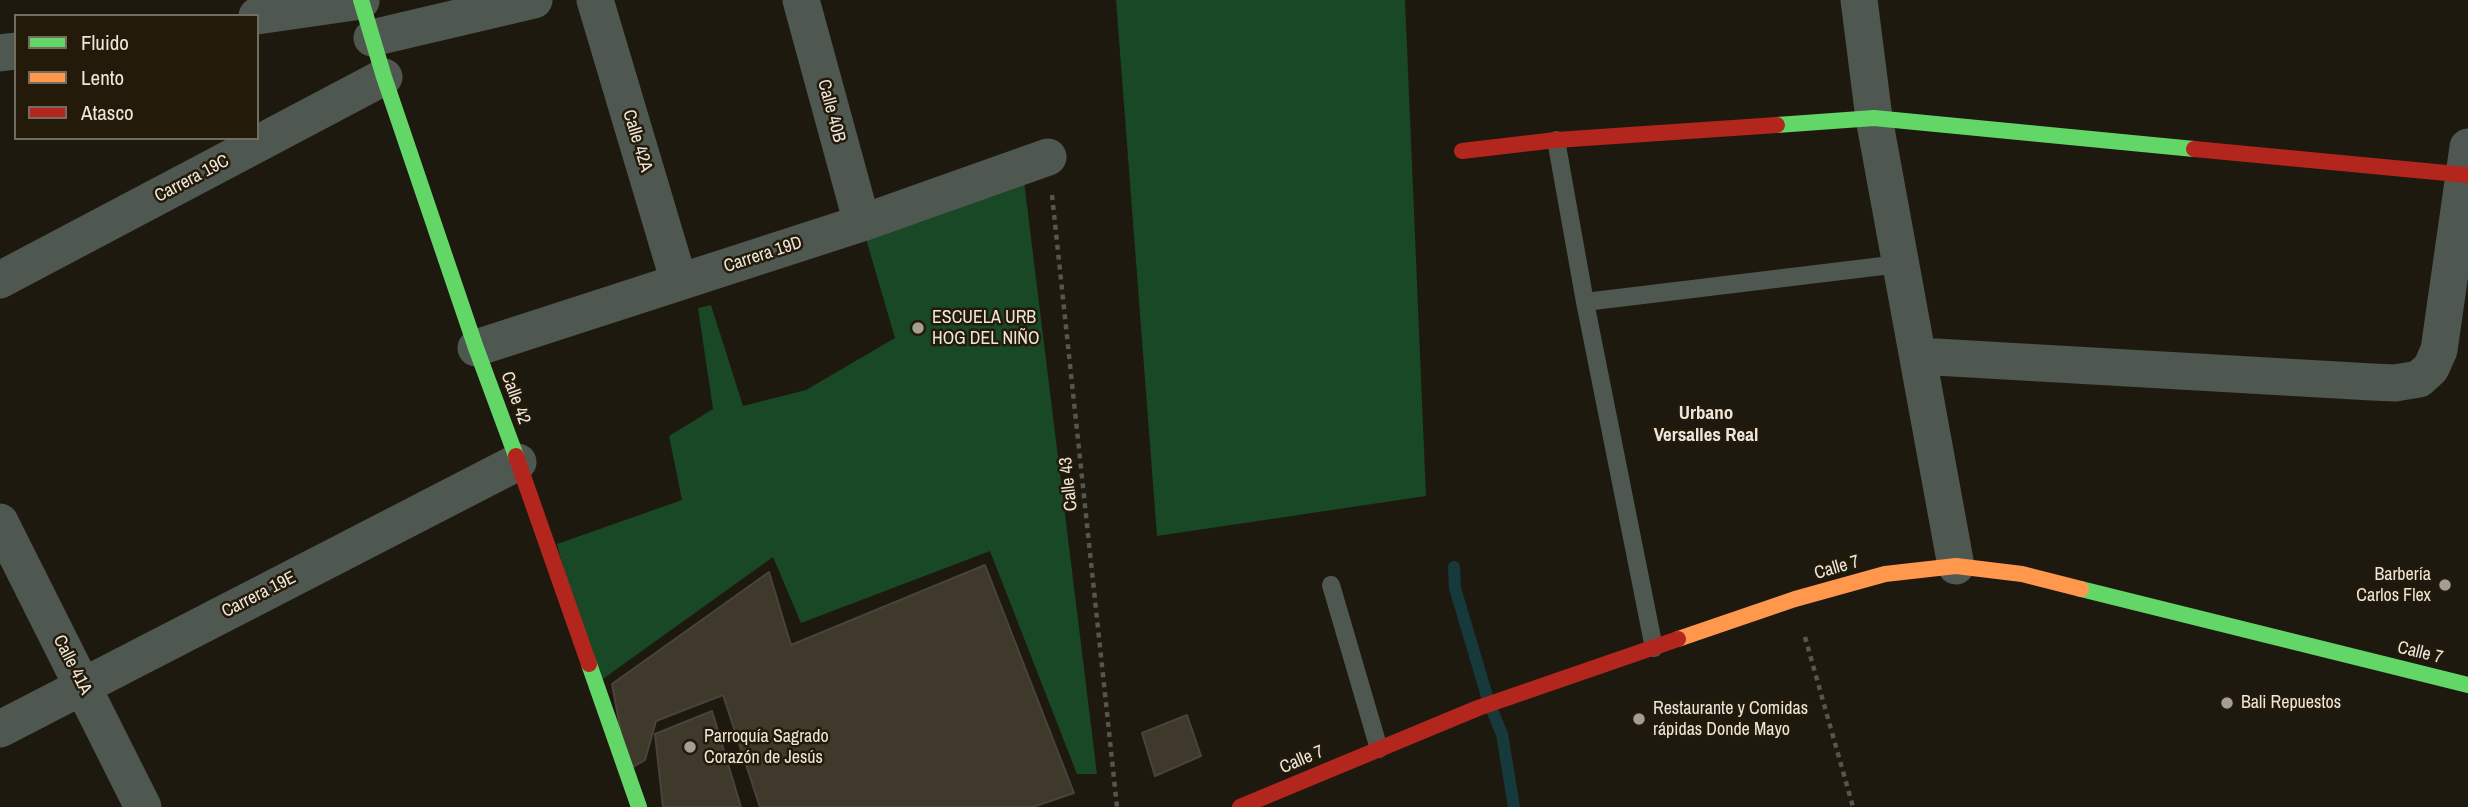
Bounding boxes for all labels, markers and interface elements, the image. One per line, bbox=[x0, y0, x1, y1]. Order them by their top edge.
legend bbox=[14, 14, 259, 140]
text: Fluido bbox=[81, 28, 129, 57]
text: Lento bbox=[81, 63, 124, 92]
street label: Calle 40B bbox=[812, 77, 850, 145]
text: Atasco bbox=[81, 98, 134, 127]
street label: Calle 42A bbox=[617, 107, 657, 175]
street label: Carrera 19C bbox=[151, 150, 233, 208]
street label: Carrera 19D bbox=[721, 232, 805, 278]
place label: ESCUELA URB HOG DEL NIÑO bbox=[932, 307, 1039, 350]
marker: ESCUELA URB HOG DEL NIÑO bbox=[910, 320, 926, 336]
street label: Calle 42 bbox=[496, 369, 534, 427]
district label: Urbano Versalles Real bbox=[1654, 403, 1758, 447]
street label: Calle 43 bbox=[1055, 456, 1083, 512]
street label: Calle 7 bbox=[1812, 551, 1862, 585]
place label: Barbería Carlos Flex bbox=[2356, 564, 2431, 606]
street label: Carrera 19E bbox=[218, 567, 300, 623]
marker: Barbería Carlos Flex bbox=[2437, 577, 2453, 593]
street label: Calle 41A bbox=[48, 632, 96, 698]
street label: Calle 7 bbox=[2395, 637, 2445, 669]
place label: Bali Repuestos bbox=[2241, 692, 2341, 714]
marker: Bali Repuestos bbox=[2219, 695, 2235, 711]
place label: Restaurante y Comidas rápidas Donde Mayo bbox=[1653, 698, 1808, 740]
marker: Restaurante y Comidas rápidas Donde Mayo bbox=[1631, 711, 1647, 727]
place label: Parroquía Sagrado Corazón de Jesús bbox=[704, 726, 829, 768]
marker: Parroquía Sagrado Corazón de Jesús bbox=[682, 739, 698, 755]
street label: Calle 7 bbox=[1277, 741, 1327, 779]

